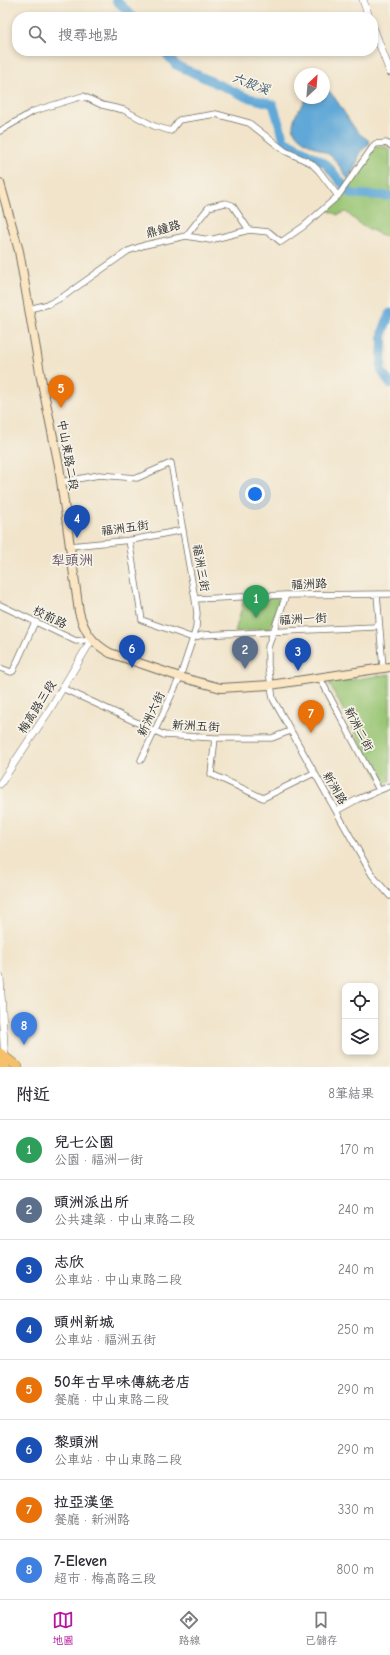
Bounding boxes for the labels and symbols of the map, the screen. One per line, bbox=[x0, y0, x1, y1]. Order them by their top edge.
north arrow bbox=[294, 68, 330, 104]
water label: 六股溪 bbox=[230, 70, 273, 98]
street label: 鼎鐘路 bbox=[144, 218, 182, 240]
pin: 5 bbox=[48, 375, 74, 408]
street label: 中山東路二段 bbox=[55, 418, 81, 492]
your location bbox=[245, 484, 265, 504]
pin: 4 bbox=[64, 505, 90, 538]
street label: 福洲五街 bbox=[100, 518, 150, 538]
street label: 福洲三街 bbox=[190, 543, 212, 593]
district label: 犁頭洲 bbox=[51, 552, 93, 569]
street label: 福洲路 bbox=[291, 576, 327, 592]
pin: 1 bbox=[243, 585, 269, 618]
street label: 校前路 bbox=[31, 603, 69, 631]
street label: 福洲一街 bbox=[279, 611, 327, 627]
pin: 6 bbox=[119, 635, 145, 668]
pin: 2 bbox=[232, 636, 258, 669]
pin: 3 bbox=[285, 638, 311, 671]
street label: 梅高路三段 bbox=[15, 678, 59, 736]
street label: 新洲六街 bbox=[135, 689, 167, 739]
pin: 7 bbox=[298, 700, 324, 733]
street label: 新洲二街 bbox=[342, 705, 376, 753]
street label: 新洲五街 bbox=[172, 718, 220, 734]
street label: 新洲路 bbox=[320, 769, 350, 807]
pin: 8 bbox=[11, 1012, 37, 1045]

